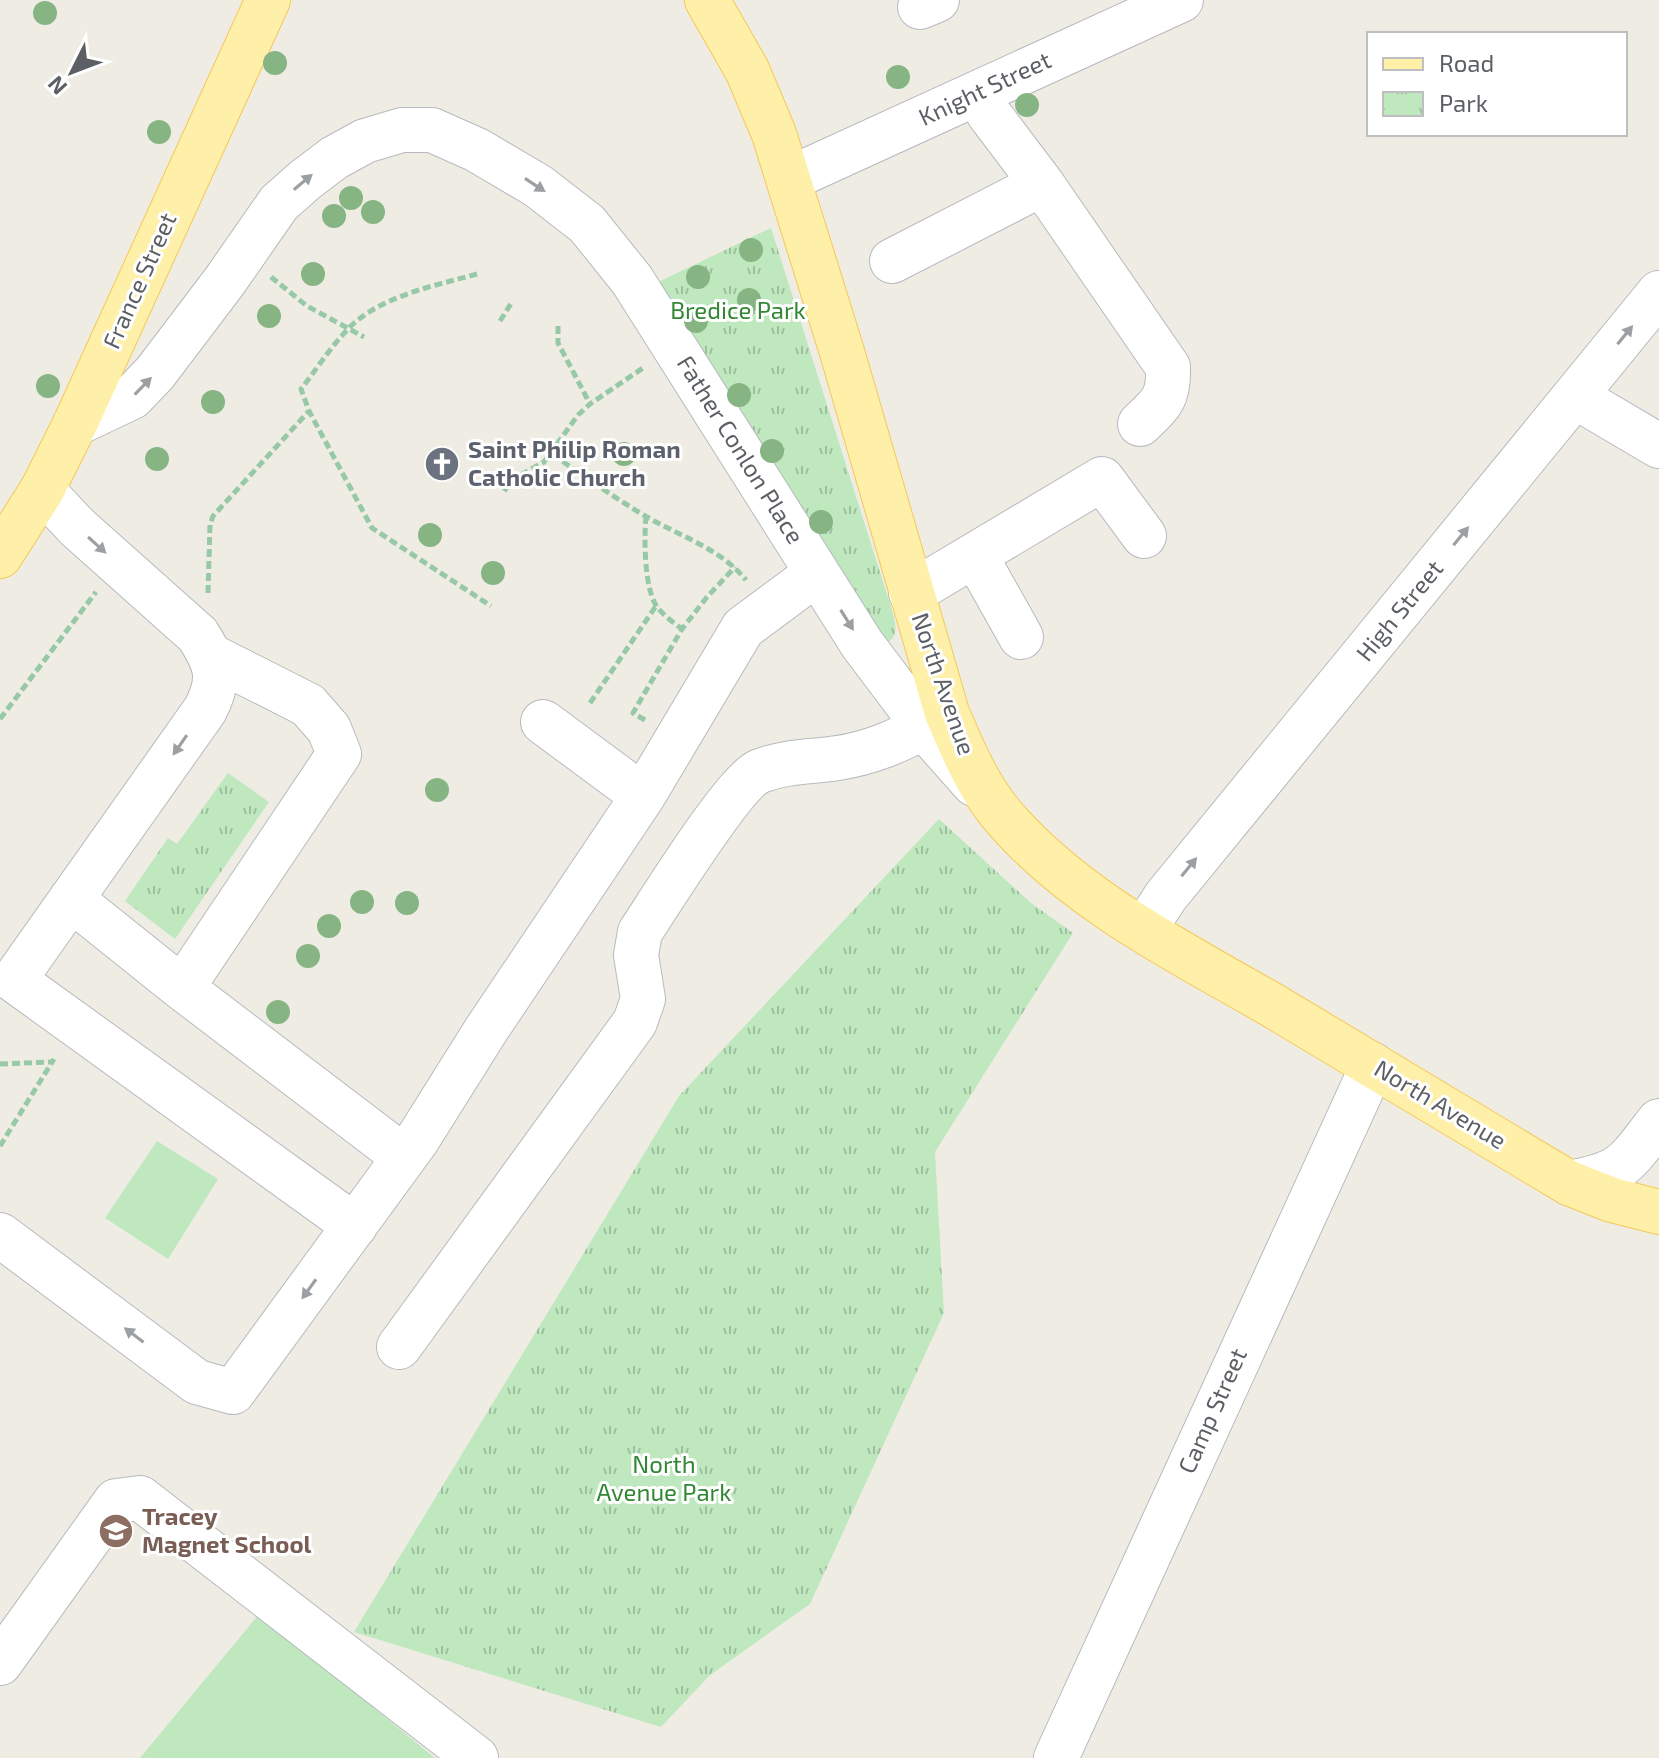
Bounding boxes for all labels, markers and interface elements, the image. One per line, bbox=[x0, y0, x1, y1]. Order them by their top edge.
north arrow bbox=[32, 32, 112, 112]
legend bbox=[1367, 32, 1627, 136]
street label: Knight Street bbox=[914, 44, 1055, 131]
text: Road bbox=[1439, 48, 1494, 77]
text: N bbox=[41, 71, 71, 101]
text: Park bbox=[1439, 88, 1488, 117]
one-way arrow bbox=[293, 174, 313, 191]
one-way arrow bbox=[524, 177, 546, 191]
street label: France Street bbox=[96, 208, 182, 353]
park label: Bredice Park bbox=[670, 295, 806, 324]
one-way arrow bbox=[1616, 325, 1633, 345]
street label: Father Conlon Place bbox=[672, 350, 811, 549]
one-way arrow bbox=[133, 377, 152, 396]
place label: Saint Philip Roman Catholic Church bbox=[468, 434, 681, 491]
church icon: Saint Philip Roman Catholic Church bbox=[423, 445, 461, 483]
one-way arrow bbox=[1452, 526, 1469, 546]
one-way arrow bbox=[87, 536, 107, 553]
street label: High Street bbox=[1349, 554, 1448, 666]
street label: North Avenue bbox=[907, 609, 982, 758]
one-way arrow bbox=[840, 610, 855, 631]
one-way arrow bbox=[173, 735, 188, 756]
one-way arrow bbox=[1181, 857, 1197, 877]
street label: North Avenue bbox=[1370, 1053, 1512, 1154]
one-way arrow bbox=[302, 1278, 317, 1299]
one-way arrow bbox=[124, 1328, 145, 1343]
street label: Camp Street bbox=[1171, 1343, 1252, 1477]
park label: North Avenue Park bbox=[597, 1449, 731, 1506]
place label: Tracey Magnet School bbox=[142, 1501, 312, 1558]
school or university icon: Tracey Magnet School bbox=[97, 1512, 135, 1550]

